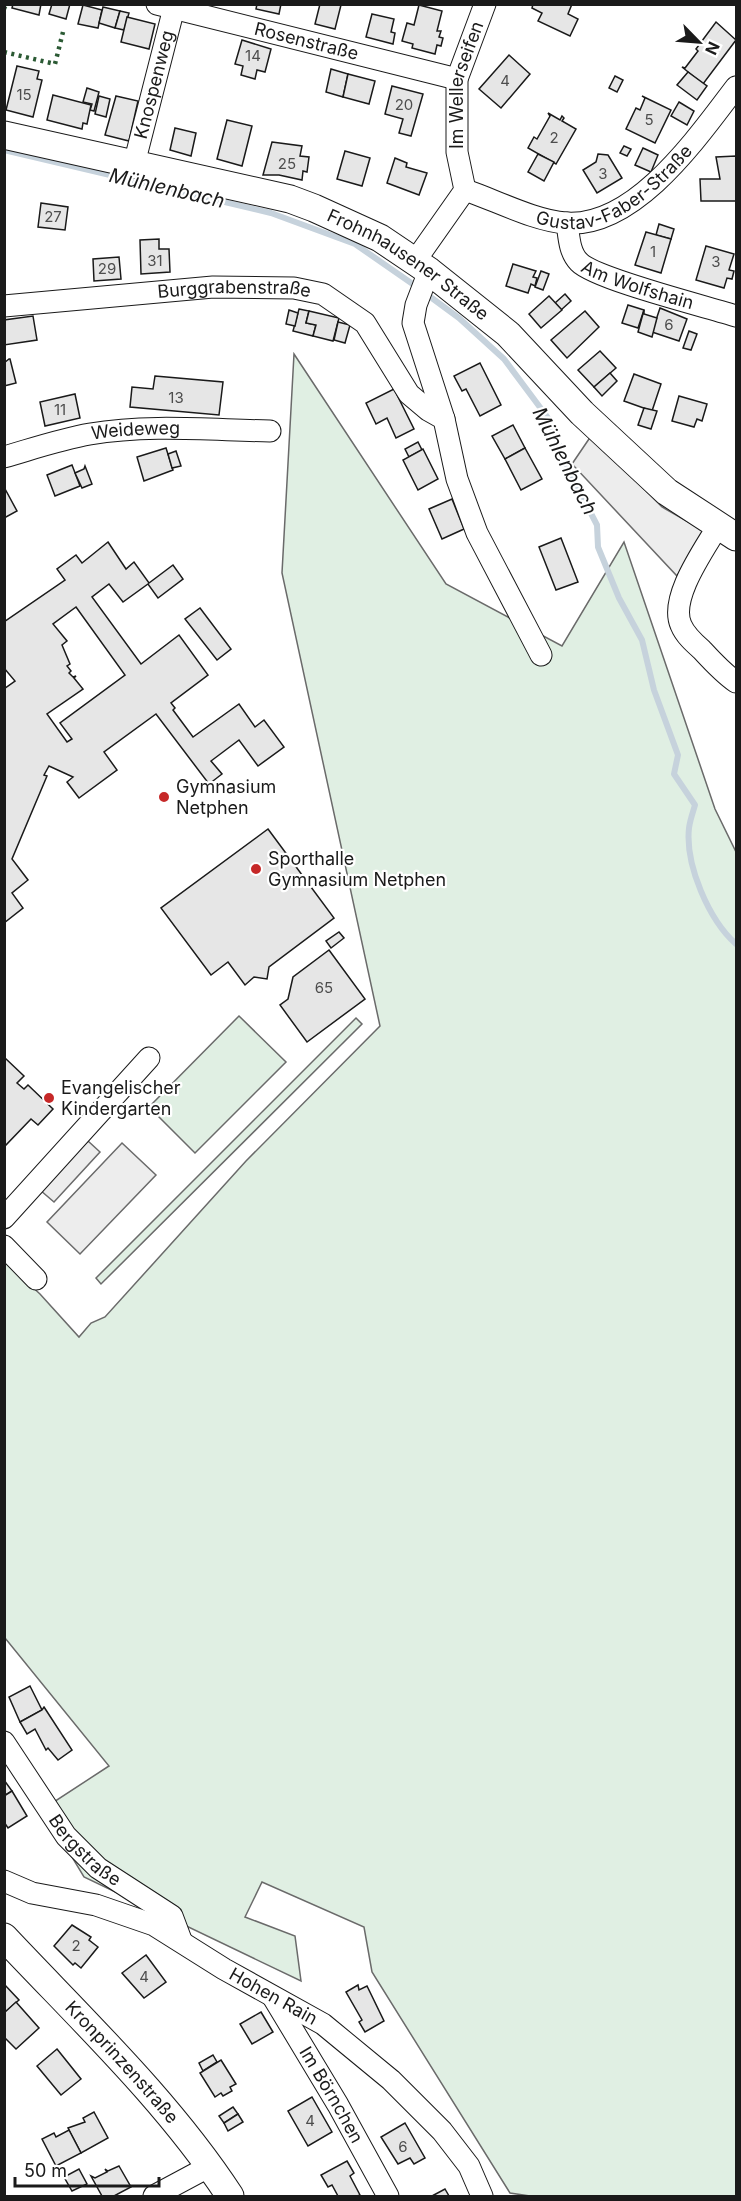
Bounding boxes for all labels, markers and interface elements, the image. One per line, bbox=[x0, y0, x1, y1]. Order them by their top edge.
north arrow bbox=[669, 12, 729, 72]
street label: Rosenstraße bbox=[252, 18, 361, 64]
street label: Im Wellerseifen bbox=[446, 18, 488, 149]
street label: Knospenweg bbox=[130, 28, 178, 141]
text: N bbox=[701, 39, 724, 58]
house number: 14 bbox=[245, 46, 261, 65]
house number: 4 bbox=[500, 71, 510, 90]
house number: 15 bbox=[16, 85, 32, 104]
house number: 20 bbox=[395, 95, 413, 114]
house number: 5 bbox=[644, 110, 654, 129]
house number: 2 bbox=[549, 128, 559, 147]
street label: Gustav-Faber-Straße bbox=[534, 140, 696, 233]
house number: 25 bbox=[278, 154, 296, 173]
water label: Mühlenbach bbox=[107, 163, 227, 213]
house number: 3 bbox=[598, 164, 608, 183]
street label: Frohnhausener Straße bbox=[324, 205, 493, 324]
house number: 27 bbox=[44, 207, 62, 226]
house number: 1 bbox=[650, 242, 656, 261]
house number: 31 bbox=[147, 251, 163, 270]
house number: 3 bbox=[711, 252, 721, 271]
street label: Am Wolfshain bbox=[578, 256, 696, 313]
house number: 29 bbox=[98, 259, 116, 278]
street label: Burggrabenstraße bbox=[156, 276, 313, 302]
house number: 6 bbox=[664, 315, 674, 334]
house number: 13 bbox=[168, 388, 184, 407]
house number: 11 bbox=[54, 400, 66, 419]
water label: Mühlenbach bbox=[528, 403, 602, 519]
street label: Weideweg bbox=[90, 417, 180, 444]
place label: Gymnasium Netphen bbox=[176, 776, 276, 818]
marker: Gymnasium Netphen bbox=[157, 790, 171, 804]
place label: Sporthalle Gymnasium Netphen bbox=[268, 848, 446, 890]
marker: Sporthalle Gymnasium Netphen bbox=[249, 862, 263, 876]
house number: 65 bbox=[315, 978, 333, 997]
place label: Evangelischer Kindergarten bbox=[61, 1077, 181, 1119]
marker: Evangelischer Kindergarten bbox=[42, 1091, 56, 1105]
street label: Bergstraße bbox=[45, 1810, 125, 1890]
house number: 2 bbox=[71, 1936, 81, 1955]
street label: Hohen Rain bbox=[226, 1963, 321, 2029]
house number: 4 bbox=[139, 1967, 149, 1986]
street label: Kronprinzenstraße bbox=[61, 1997, 183, 2127]
street label: Im Börnchen bbox=[295, 2043, 368, 2147]
house number: 4 bbox=[305, 2111, 315, 2130]
house number: 6 bbox=[398, 2137, 408, 2156]
scale bar bbox=[15, 2150, 159, 2188]
text: 50 m bbox=[24, 2160, 67, 2181]

